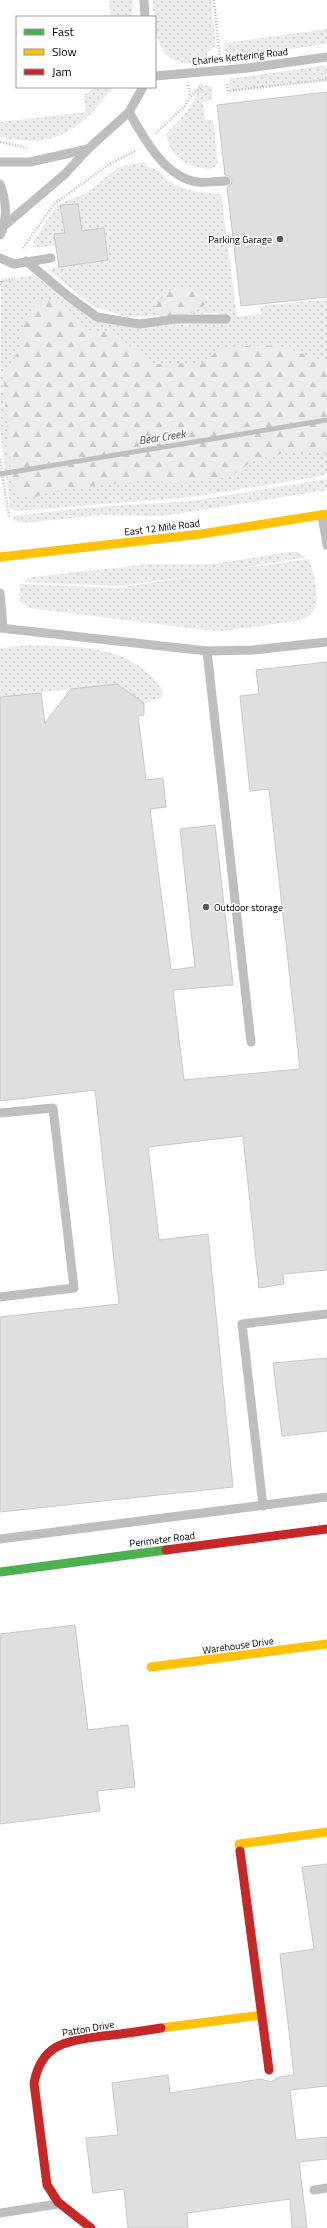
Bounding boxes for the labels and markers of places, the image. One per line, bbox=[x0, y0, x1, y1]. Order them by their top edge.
place label: Parking Garage bbox=[208, 232, 272, 247]
marker: Parking Garage bbox=[275, 234, 285, 244]
place label: Outdoor storage bbox=[214, 900, 283, 915]
marker: Outdoor storage bbox=[201, 902, 211, 912]

